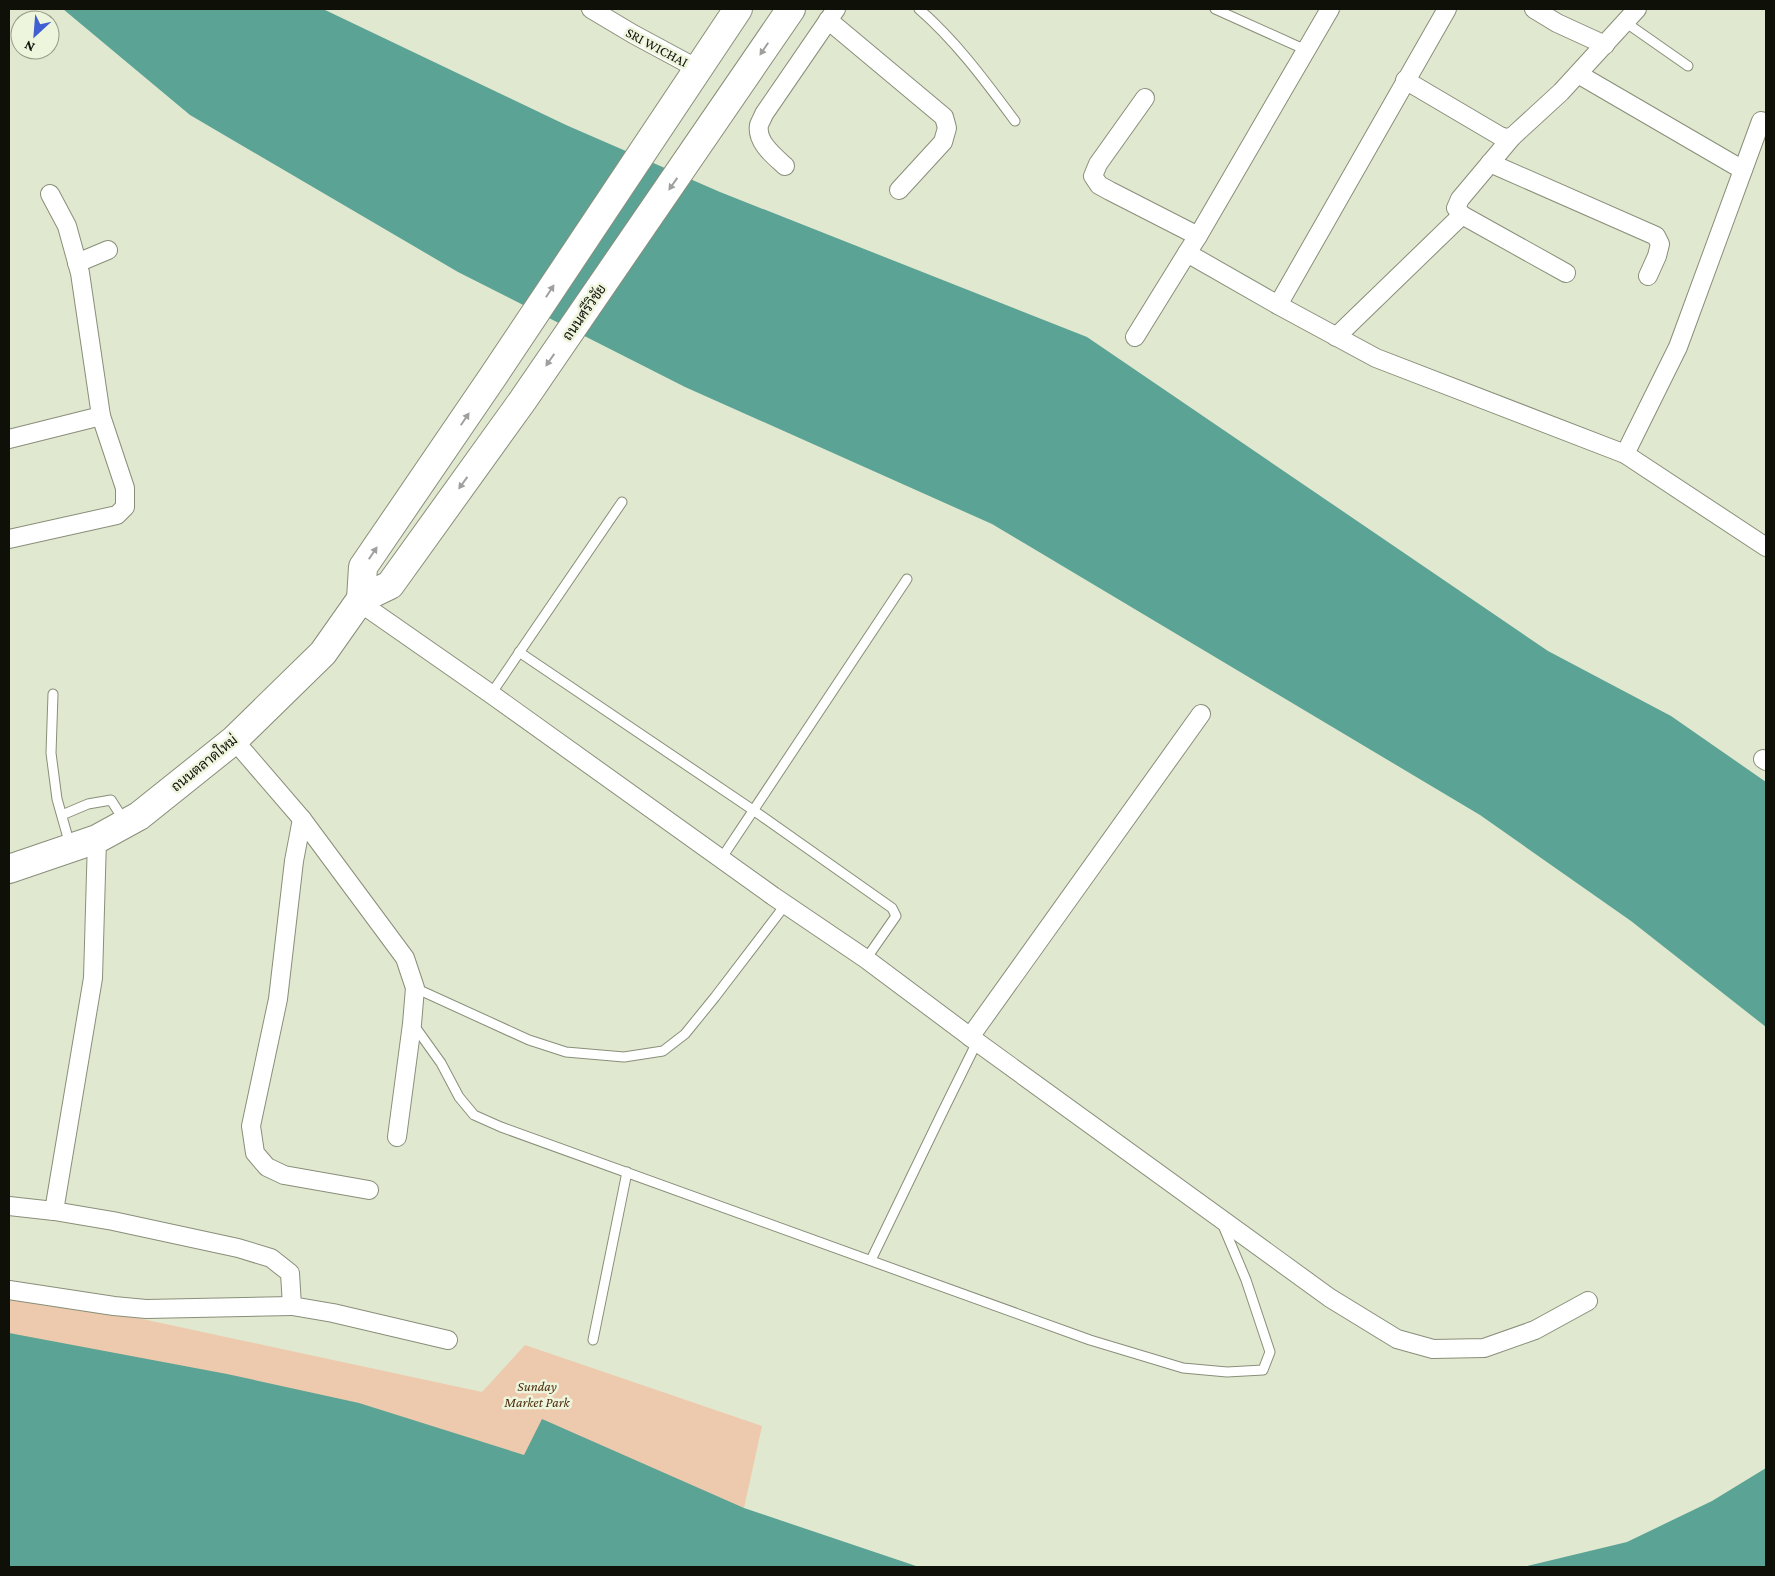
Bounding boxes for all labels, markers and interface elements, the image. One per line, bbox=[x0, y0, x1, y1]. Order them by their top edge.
north arrow bbox=[10, 10, 60, 60]
street label: SRI WICHAI bbox=[623, 24, 691, 70]
text: N bbox=[21, 37, 37, 56]
one-way arrow bbox=[759, 42, 769, 56]
one-way arrow bbox=[668, 177, 678, 190]
street label: ถนนศรีวิชัย bbox=[558, 280, 609, 343]
one-way arrow bbox=[545, 284, 555, 298]
one-way arrow bbox=[545, 354, 555, 367]
one-way arrow bbox=[460, 412, 470, 426]
one-way arrow bbox=[458, 476, 469, 489]
one-way arrow bbox=[368, 546, 378, 560]
street label: ถนนตลาดใหม่ bbox=[168, 731, 240, 795]
park label: Sunday Market Park bbox=[503, 1378, 571, 1410]

